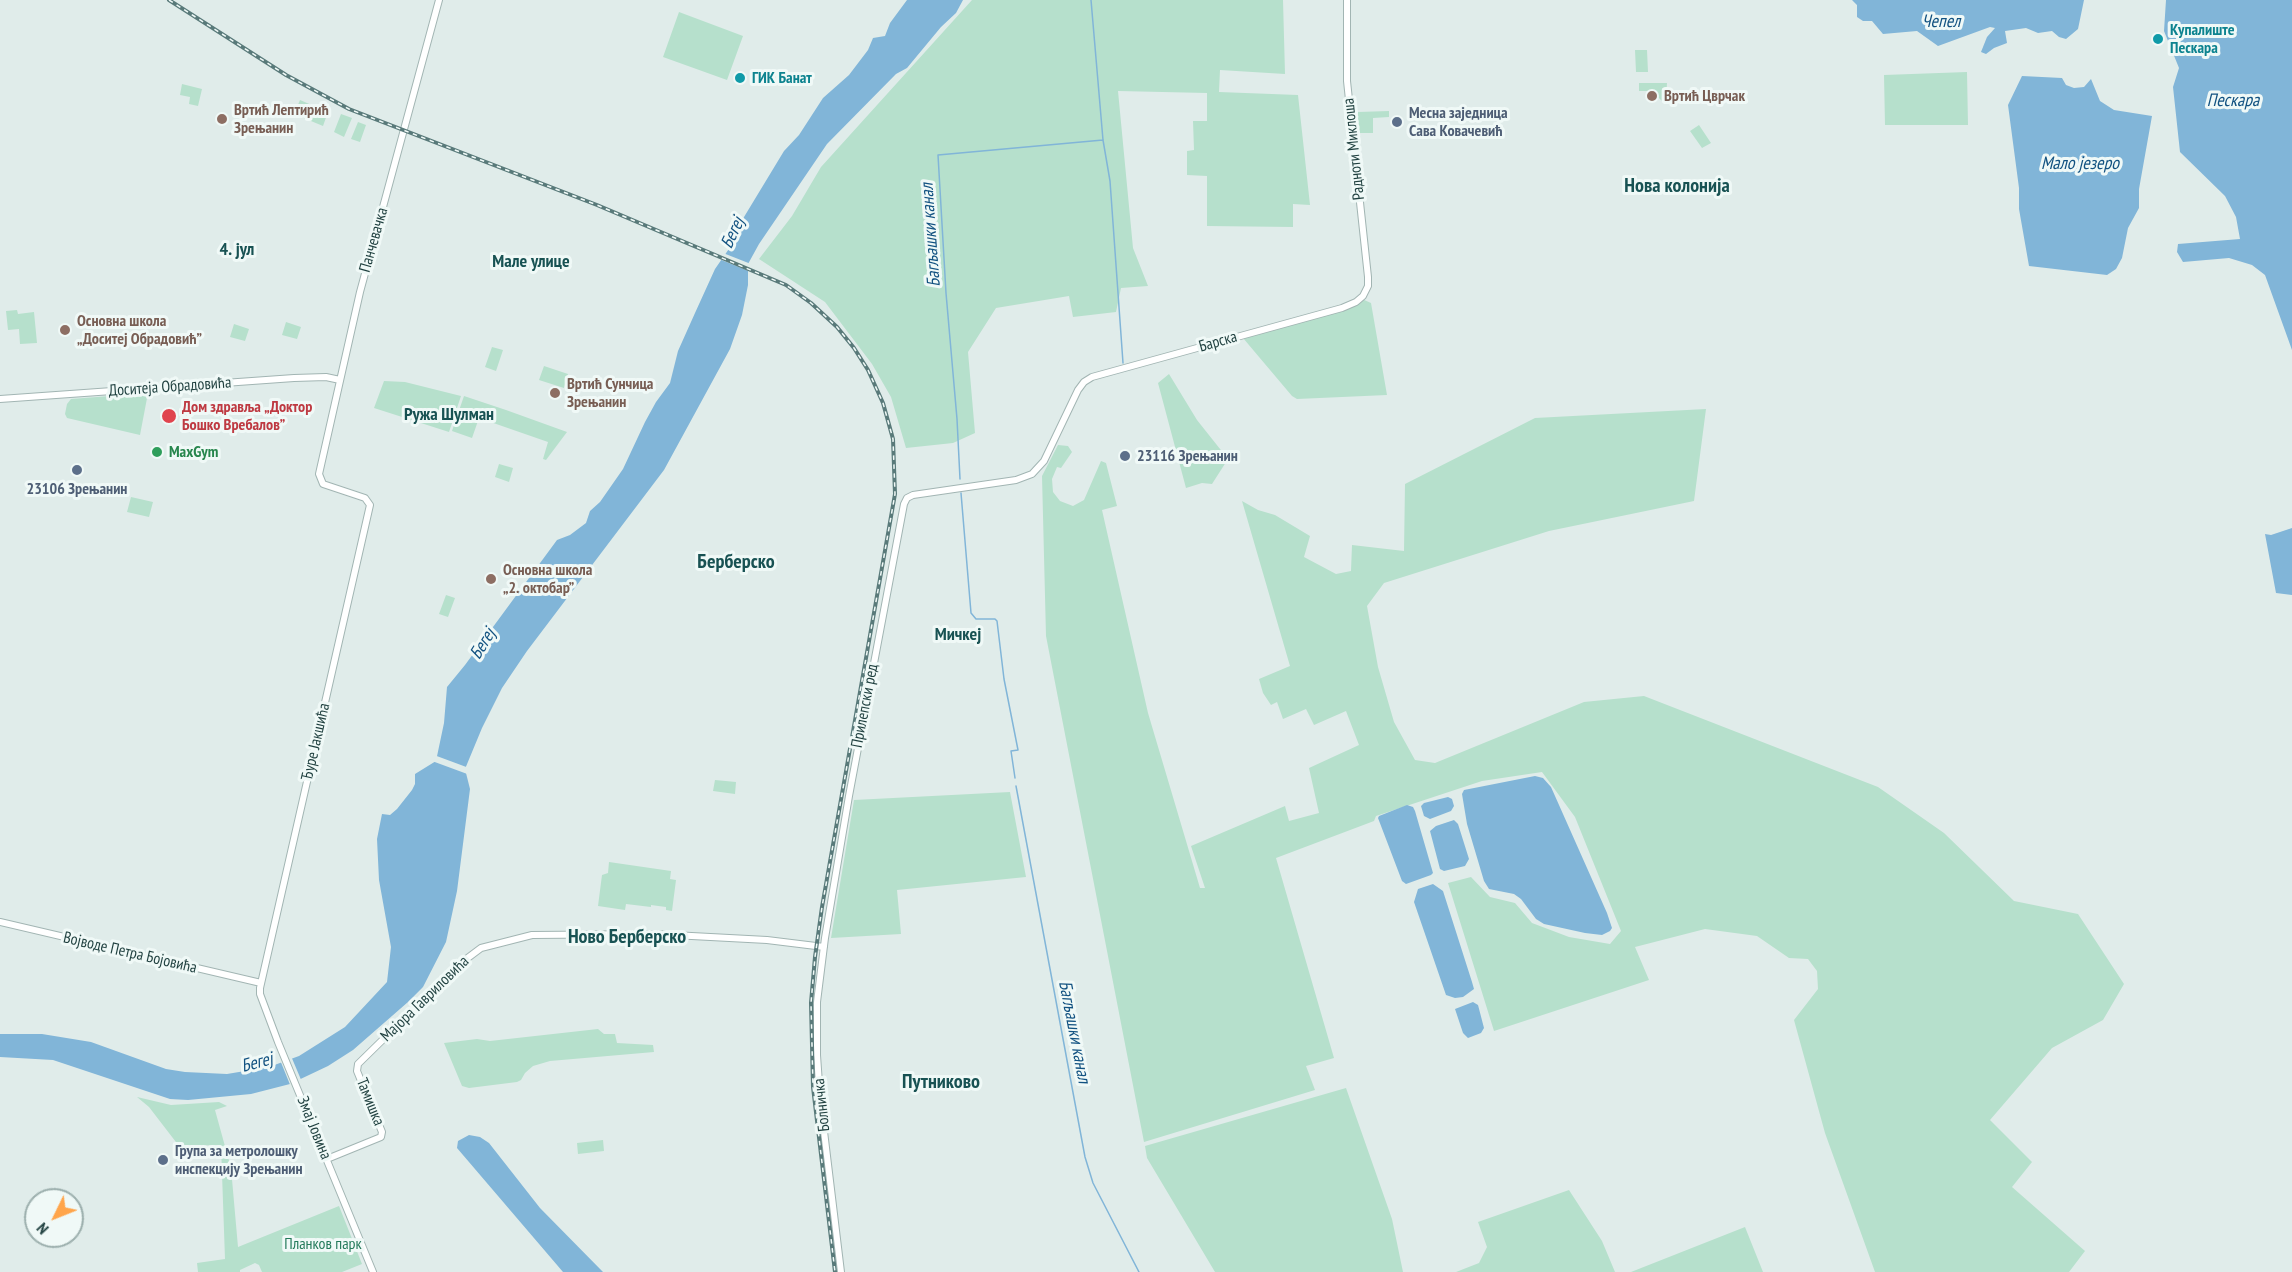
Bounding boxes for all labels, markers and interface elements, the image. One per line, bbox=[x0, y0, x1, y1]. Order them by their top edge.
water label: Чепел bbox=[1922, 11, 1960, 33]
place label: Купалиште Пескара bbox=[2170, 20, 2234, 58]
marker: Купалиште Пескара bbox=[2151, 32, 2165, 46]
place label: ГИК Банат bbox=[752, 68, 812, 88]
marker: ГИК Банат bbox=[733, 71, 747, 85]
place label: Вртић Цврчак bbox=[1664, 86, 1745, 106]
marker: Вртић Цврчак bbox=[1645, 89, 1659, 103]
water label: Пескара bbox=[2207, 90, 2259, 112]
street label: Радноти Миклоша bbox=[1339, 97, 1369, 201]
place label: Вртић Лептирић Зрењанин bbox=[234, 100, 329, 138]
place label: Месна заједница Сава Ковачевић bbox=[1409, 103, 1508, 141]
marker: Вртић Лептирић Зрењанин bbox=[215, 112, 229, 126]
marker: Месна заједница Сава Ковачевић bbox=[1390, 115, 1404, 129]
water label: Мало језеро bbox=[2041, 153, 2119, 175]
district label: Нова колонија bbox=[1624, 174, 1730, 198]
water label: Багљашки канал bbox=[917, 182, 945, 288]
street label: Панчевачка bbox=[356, 205, 392, 275]
water label: Бегеј bbox=[716, 214, 750, 252]
district label: 4. јул bbox=[220, 239, 254, 261]
district label: Мале улице bbox=[492, 251, 570, 273]
place label: Основна школа „Доситеј Обрадовић” bbox=[77, 311, 202, 349]
marker: Основна школа „Доситеј Обрадовић” bbox=[58, 323, 72, 337]
street label: Барска bbox=[1197, 327, 1239, 357]
street label: Доситеја Обрадовића bbox=[108, 373, 232, 401]
place label: Вртић Сунчица Зрењанин bbox=[567, 374, 653, 412]
marker: Вртић Сунчица Зрењанин bbox=[548, 386, 562, 400]
place label: Дом здравља „Доктор Бошко Вребалов” bbox=[182, 397, 312, 435]
district label: Ружа Шулман bbox=[404, 404, 494, 426]
marker: Дом здравља „Доктор Бошко Вребалов” bbox=[160, 407, 178, 425]
place label: MaxGym bbox=[169, 442, 218, 462]
marker: MaxGym bbox=[150, 445, 164, 459]
place label: 23116 Зрењанин bbox=[1137, 446, 1238, 466]
marker: 23116 Зрењанин bbox=[1118, 449, 1132, 463]
marker: 23106 Зрењанин bbox=[70, 463, 84, 477]
place label: 23106 Зрењанин bbox=[27, 479, 127, 499]
district label: Берберско bbox=[697, 550, 775, 574]
place label: Основна школа „2. октобар” bbox=[503, 560, 592, 598]
marker: Основна школа „2. октобар” bbox=[484, 572, 498, 586]
district label: Мичкеј bbox=[935, 624, 981, 646]
water label: Бегеј bbox=[465, 625, 501, 663]
street label: Прилепски ред bbox=[847, 662, 883, 750]
street label: Ђуре Јакшића bbox=[298, 701, 334, 783]
district label: Ново Берберско bbox=[568, 925, 686, 949]
street label: Војводе Петра Бојовића bbox=[61, 928, 199, 978]
street label: Мајора Гавриловића bbox=[377, 952, 473, 1046]
water label: Багљашки канал bbox=[1053, 979, 1095, 1085]
water label: Бегеј bbox=[239, 1048, 275, 1078]
district label: Путниково bbox=[902, 1070, 980, 1094]
street label: Тамишка bbox=[352, 1075, 388, 1129]
street label: Болничка bbox=[810, 1077, 834, 1133]
street label: Змај Јовина bbox=[293, 1094, 335, 1162]
place label: Група за метролошку инспекцију Зрењанин bbox=[175, 1141, 303, 1179]
marker: Група за метролошку инспекцију Зрењанин bbox=[156, 1153, 170, 1167]
north arrow bbox=[24, 1188, 84, 1248]
text: N bbox=[32, 1219, 53, 1239]
park label: Планков парк bbox=[284, 1234, 362, 1254]

